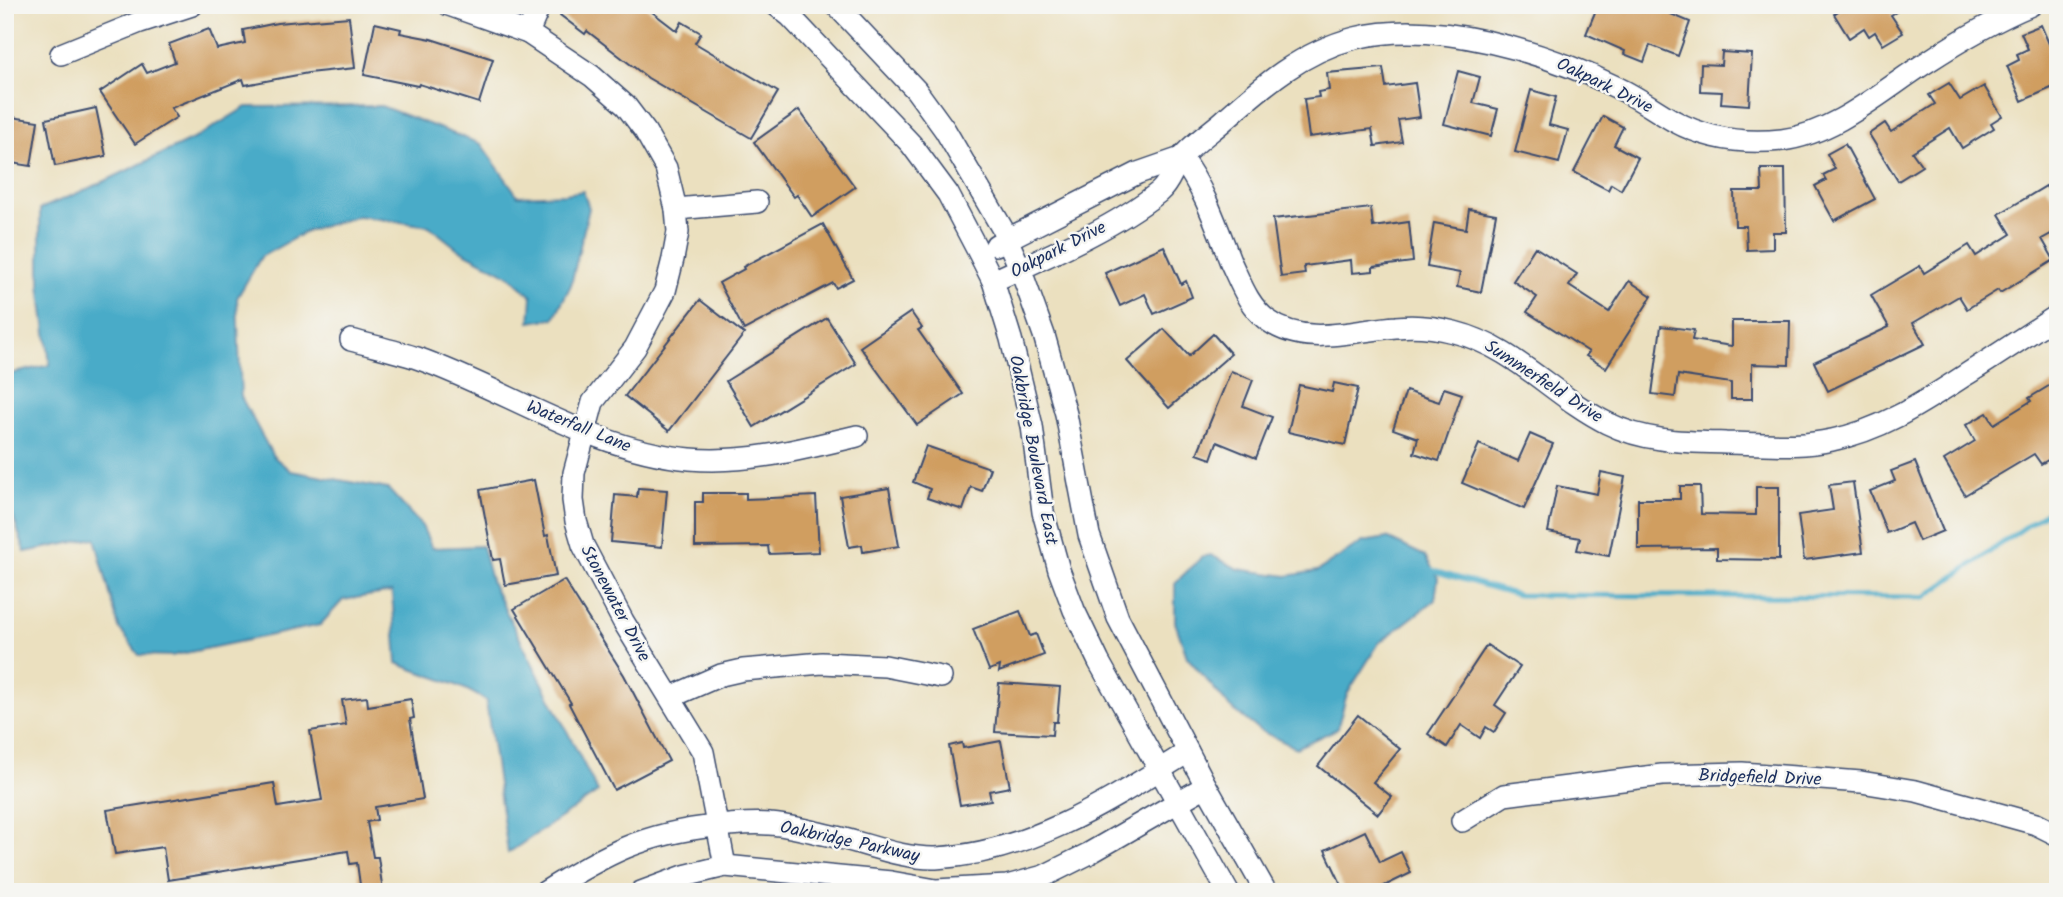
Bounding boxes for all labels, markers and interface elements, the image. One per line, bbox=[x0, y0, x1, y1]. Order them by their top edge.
street label: Oakpark Drive bbox=[1551, 50, 1657, 122]
street label: Oakpark Drive bbox=[1006, 214, 1112, 287]
street label: Summerfield Drive bbox=[1478, 333, 1608, 432]
street label: Oakbridge Boulevard East bbox=[1000, 353, 1065, 549]
street label: Waterfall Lane bbox=[522, 393, 635, 462]
street label: Stonewater Drive bbox=[572, 540, 658, 667]
street label: Bridgefield Drive bbox=[1698, 762, 1822, 795]
street label: Oakbridge Parkway bbox=[777, 814, 923, 872]

